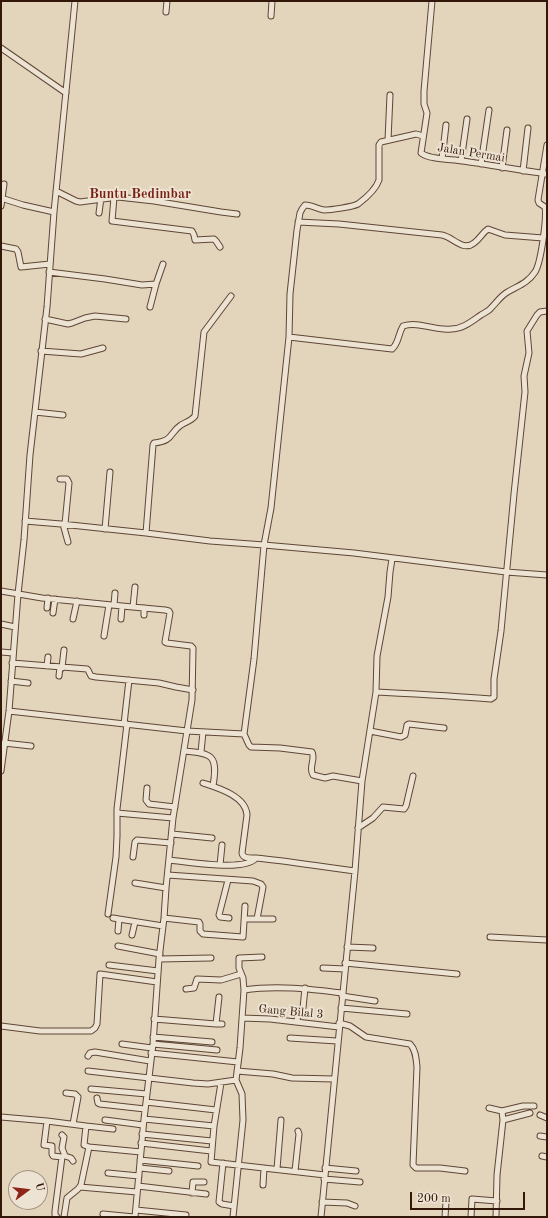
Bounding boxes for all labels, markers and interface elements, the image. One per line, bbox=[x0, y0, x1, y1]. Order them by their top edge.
street label: Jalan Permai bbox=[436, 141, 506, 165]
district label: Buntu Bedimbar bbox=[89, 186, 191, 202]
street label: Gang Bilal 3 bbox=[258, 1002, 324, 1022]
north arrow bbox=[8, 1170, 48, 1210]
text: U bbox=[33, 1181, 46, 1193]
scale bar bbox=[412, 1184, 527, 1210]
text: 200 m bbox=[417, 1193, 451, 1205]

